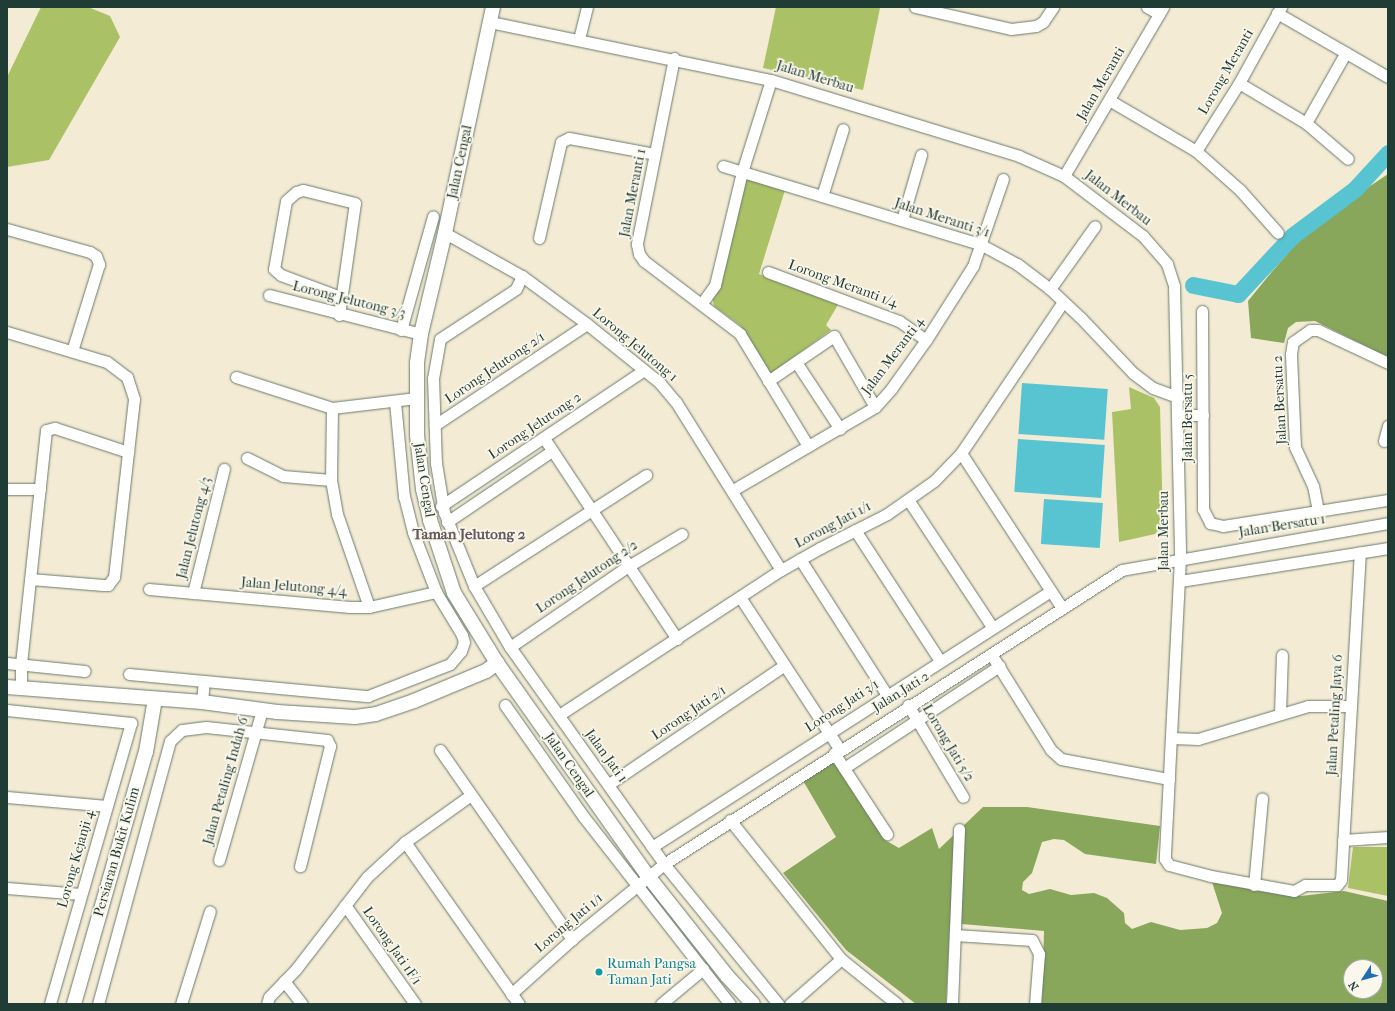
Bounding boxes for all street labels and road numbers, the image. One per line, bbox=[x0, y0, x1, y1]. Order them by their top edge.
street label: Lorong Meranti bbox=[1195, 26, 1257, 118]
street label: Jalan Meranti bbox=[1073, 44, 1129, 124]
street label: Jalan Merbau bbox=[774, 57, 856, 97]
street label: Jalan Cengal bbox=[444, 123, 476, 201]
street label: Jalan Meranti 1 bbox=[616, 147, 650, 239]
street label: Jalan Merbau bbox=[1081, 167, 1155, 229]
street label: Jalan Meranti 3/1 bbox=[892, 195, 992, 241]
street label: Lorong Meranti 1/4 bbox=[786, 256, 900, 312]
street label: Lorong Jelutong 3/3 bbox=[291, 278, 407, 322]
street label: Lorong Jelutong 1 bbox=[589, 304, 681, 386]
street label: Jalan Meranti 4 bbox=[858, 314, 928, 398]
street label: Lorong Jelutong 2/1 bbox=[442, 328, 548, 408]
street label: Jalan Bersatu 2 bbox=[1269, 355, 1291, 445]
street label: Jalan Bersatu 5 bbox=[1180, 374, 1196, 462]
street label: Lorong Jelutong 2 bbox=[485, 389, 585, 463]
street label: Jalan Cengal bbox=[410, 442, 438, 518]
street label: Jalan Jelutong 4/3 bbox=[173, 475, 215, 581]
street label: Jalan Merbau bbox=[1156, 491, 1172, 571]
street label: Lorong Jati 1/1 bbox=[792, 498, 874, 552]
street label: Jalan Bersatu 1 bbox=[1237, 511, 1327, 541]
street label: Lorong Jelutong 2/2 bbox=[533, 537, 641, 617]
street label: Jalan Jelutong 4/4 bbox=[240, 574, 348, 600]
street label: Jalan Petaling Jaya 6 bbox=[1323, 654, 1347, 776]
street label: Jalan Jati 2 bbox=[870, 668, 932, 716]
street label: Lorong Jati 3/1 bbox=[802, 676, 882, 736]
street label: Lorong Jati 2/1 bbox=[649, 682, 729, 744]
street label: Lorong Jati 5/2 bbox=[918, 701, 978, 785]
street label: Jalan Petaling Indah 6 bbox=[200, 715, 252, 847]
street label: Jalan Jati 1 bbox=[581, 726, 631, 786]
street label: Jalan Cengal bbox=[541, 729, 597, 801]
street label: Persiaran Bukit Kulim bbox=[90, 785, 144, 919]
street label: Lorong Kejanji 4 bbox=[54, 808, 98, 910]
street label: Lorong Jati 1/1 bbox=[531, 890, 607, 956]
street label: Lorong Jati 1F/1 bbox=[359, 904, 425, 988]

